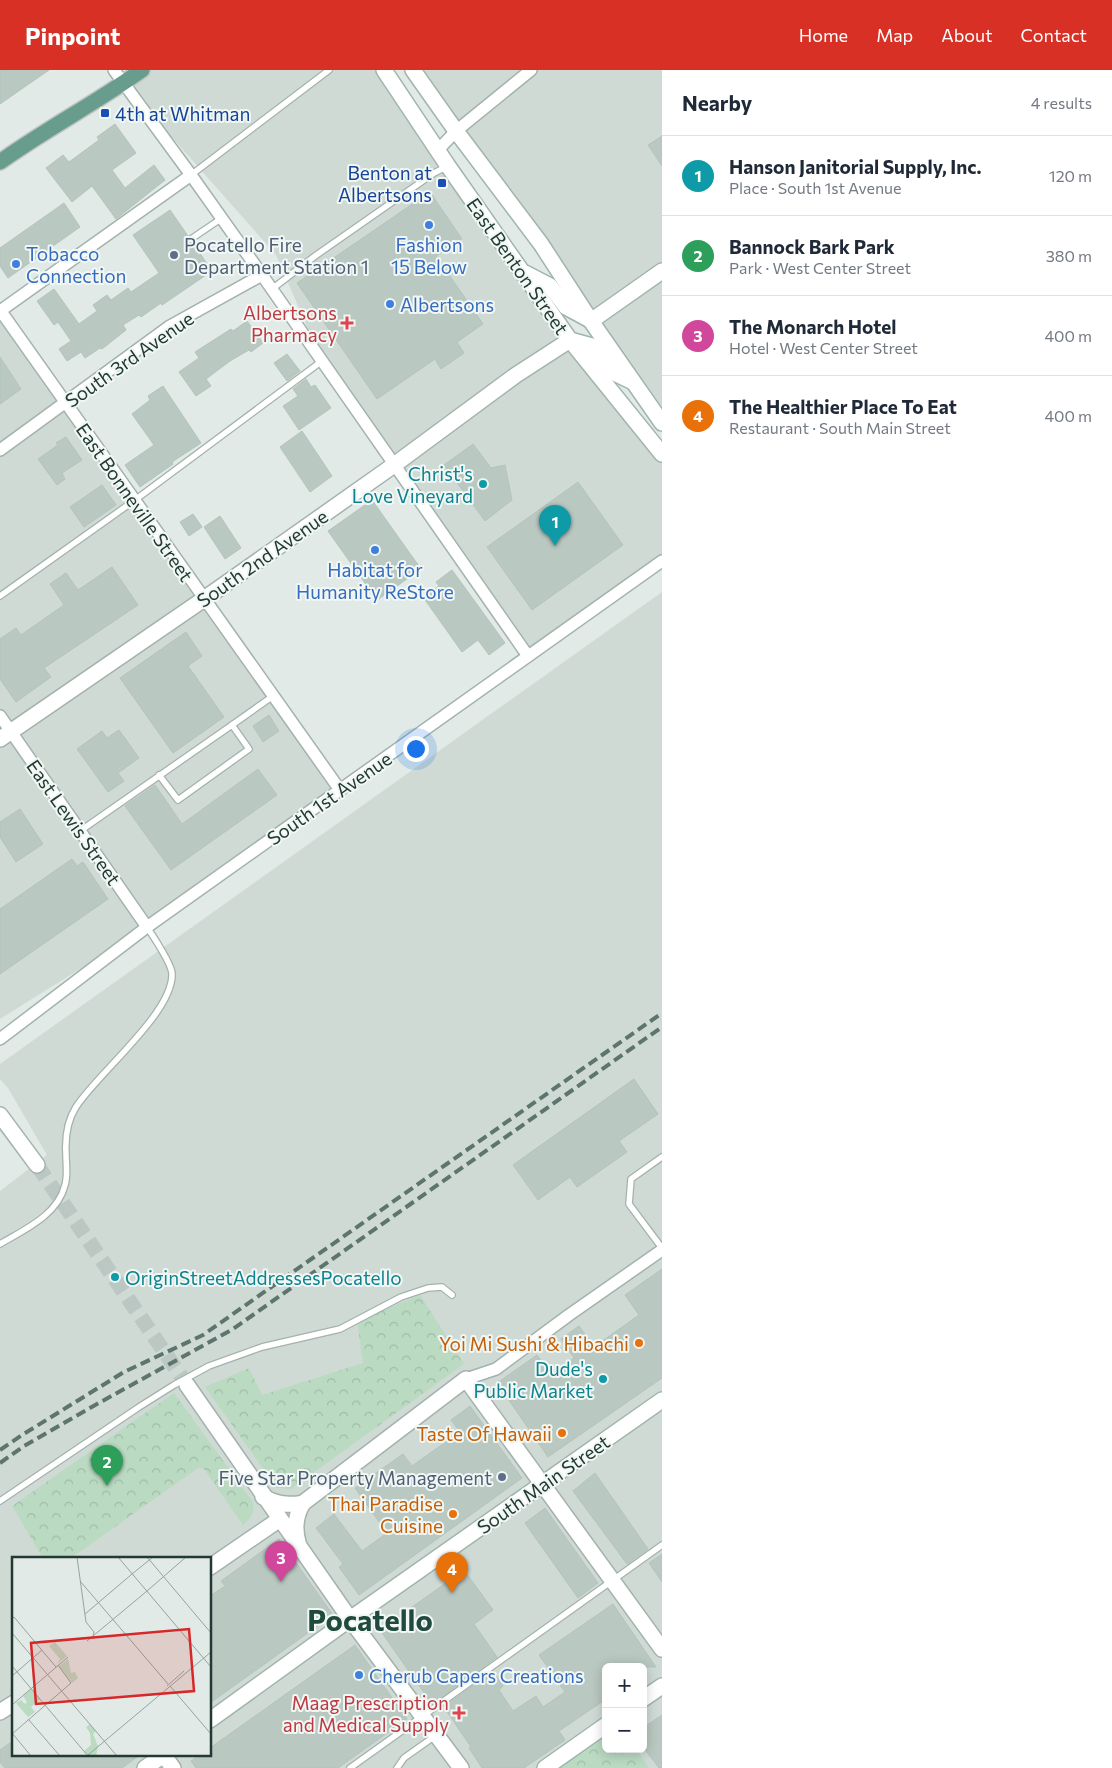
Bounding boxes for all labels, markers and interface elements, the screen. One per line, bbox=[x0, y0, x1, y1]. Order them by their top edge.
text: Pinpoint bbox=[25, 21, 120, 50]
text: Home bbox=[799, 24, 848, 46]
text: Map bbox=[876, 24, 913, 46]
text: About bbox=[941, 24, 993, 46]
text: Contact bbox=[1021, 24, 1087, 46]
text: Nearby bbox=[682, 90, 752, 115]
text: 4 results bbox=[1031, 93, 1092, 112]
place label: 4th at Whitman bbox=[115, 102, 250, 125]
marker: 4th at Whitman bbox=[99, 107, 111, 119]
text: Hanson Janitorial Supply, Inc. bbox=[729, 155, 982, 178]
place label: Benton at Albertsons bbox=[338, 161, 432, 206]
text: 1 bbox=[694, 166, 702, 185]
text: 120 m bbox=[1049, 166, 1092, 185]
marker: Benton at Albertsons bbox=[436, 177, 448, 189]
text: Place · South 1st Avenue bbox=[729, 178, 901, 197]
street label: East Benton Street bbox=[462, 193, 574, 339]
marker: Fashion 15 Below bbox=[423, 219, 435, 231]
place label: Pocatello Fire Department Station 1 bbox=[184, 233, 369, 278]
place label: Fashion 15 Below bbox=[391, 233, 467, 278]
text: Bannock Bark Park bbox=[729, 235, 895, 258]
place label: Tobacco Connection bbox=[26, 242, 126, 287]
text: 2 bbox=[693, 246, 703, 265]
text: 380 m bbox=[1046, 246, 1092, 265]
marker: Pocatello Fire Department Station 1 bbox=[168, 249, 180, 261]
marker: Tobacco Connection bbox=[10, 258, 22, 270]
text: Park · West Center Street bbox=[729, 258, 911, 277]
place label: Albertsons bbox=[400, 293, 494, 316]
marker: Albertsons bbox=[384, 298, 396, 310]
place label: Albertsons Pharmacy bbox=[243, 301, 337, 346]
street label: South 3rd Avenue bbox=[60, 306, 198, 412]
text: The Monarch Hotel bbox=[729, 315, 897, 338]
marker: Albertsons Pharmacy bbox=[341, 317, 353, 329]
text: 3 bbox=[693, 326, 703, 345]
text: 400 m bbox=[1044, 326, 1092, 345]
text: Hotel · West Center Street bbox=[729, 338, 918, 357]
text: The Healthier Place To Eat bbox=[729, 395, 957, 418]
text: 4 bbox=[693, 406, 703, 425]
text: 400 m bbox=[1044, 406, 1092, 425]
street label: East Bonneville Street bbox=[72, 418, 198, 586]
text: Restaurant · South Main Street bbox=[729, 418, 951, 437]
place label: Christ's Love Vineyard bbox=[352, 462, 473, 507]
marker: Christ's Love Vineyard bbox=[477, 478, 489, 490]
street label: South 2nd Avenue bbox=[192, 504, 332, 612]
pin: 1 bbox=[539, 505, 571, 546]
marker: Habitat for Humanity ReStore bbox=[369, 544, 381, 556]
place label: Habitat for Humanity ReStore bbox=[296, 558, 454, 603]
your location bbox=[403, 736, 429, 762]
street label: South 1st Avenue bbox=[262, 746, 396, 850]
street label: East Lewis Street bbox=[22, 755, 126, 889]
place label: OriginStreetAddressesPocatello bbox=[125, 1266, 402, 1289]
marker: OriginStreetAddressesPocatello bbox=[109, 1271, 121, 1283]
place label: Yoi Mi Sushi & Hibachi bbox=[439, 1332, 629, 1355]
marker: Yoi Mi Sushi & Hibachi bbox=[633, 1337, 645, 1349]
place label: Dude's Public Market bbox=[473, 1357, 593, 1402]
marker: Dude's Public Market bbox=[597, 1373, 609, 1385]
place label: Taste Of Hawaii bbox=[416, 1422, 552, 1445]
marker: Taste Of Hawaii bbox=[556, 1427, 568, 1439]
street label: South Main Street bbox=[472, 1430, 614, 1538]
pin: 2 bbox=[91, 1445, 123, 1486]
place label: Five Star Property Management bbox=[218, 1466, 492, 1489]
marker: Five Star Property Management bbox=[496, 1471, 508, 1483]
place label: Thai Paradise Cuisine bbox=[328, 1492, 443, 1537]
marker: Thai Paradise Cuisine bbox=[447, 1508, 459, 1520]
pin: 3 bbox=[265, 1541, 297, 1582]
pin: 4 bbox=[436, 1552, 468, 1593]
inset map bbox=[12, 1557, 211, 1756]
district label: Pocatello bbox=[307, 1602, 433, 1637]
map controls bbox=[602, 1663, 647, 1753]
button: + bbox=[602, 1663, 647, 1708]
place label: Cherub Capers Creations bbox=[369, 1664, 584, 1687]
marker: Cherub Capers Creations bbox=[353, 1669, 365, 1681]
place label: Maag Prescription and Medical Supply bbox=[283, 1691, 449, 1736]
marker: Maag Prescription and Medical Supply bbox=[453, 1707, 465, 1719]
button: − bbox=[602, 1708, 647, 1753]

